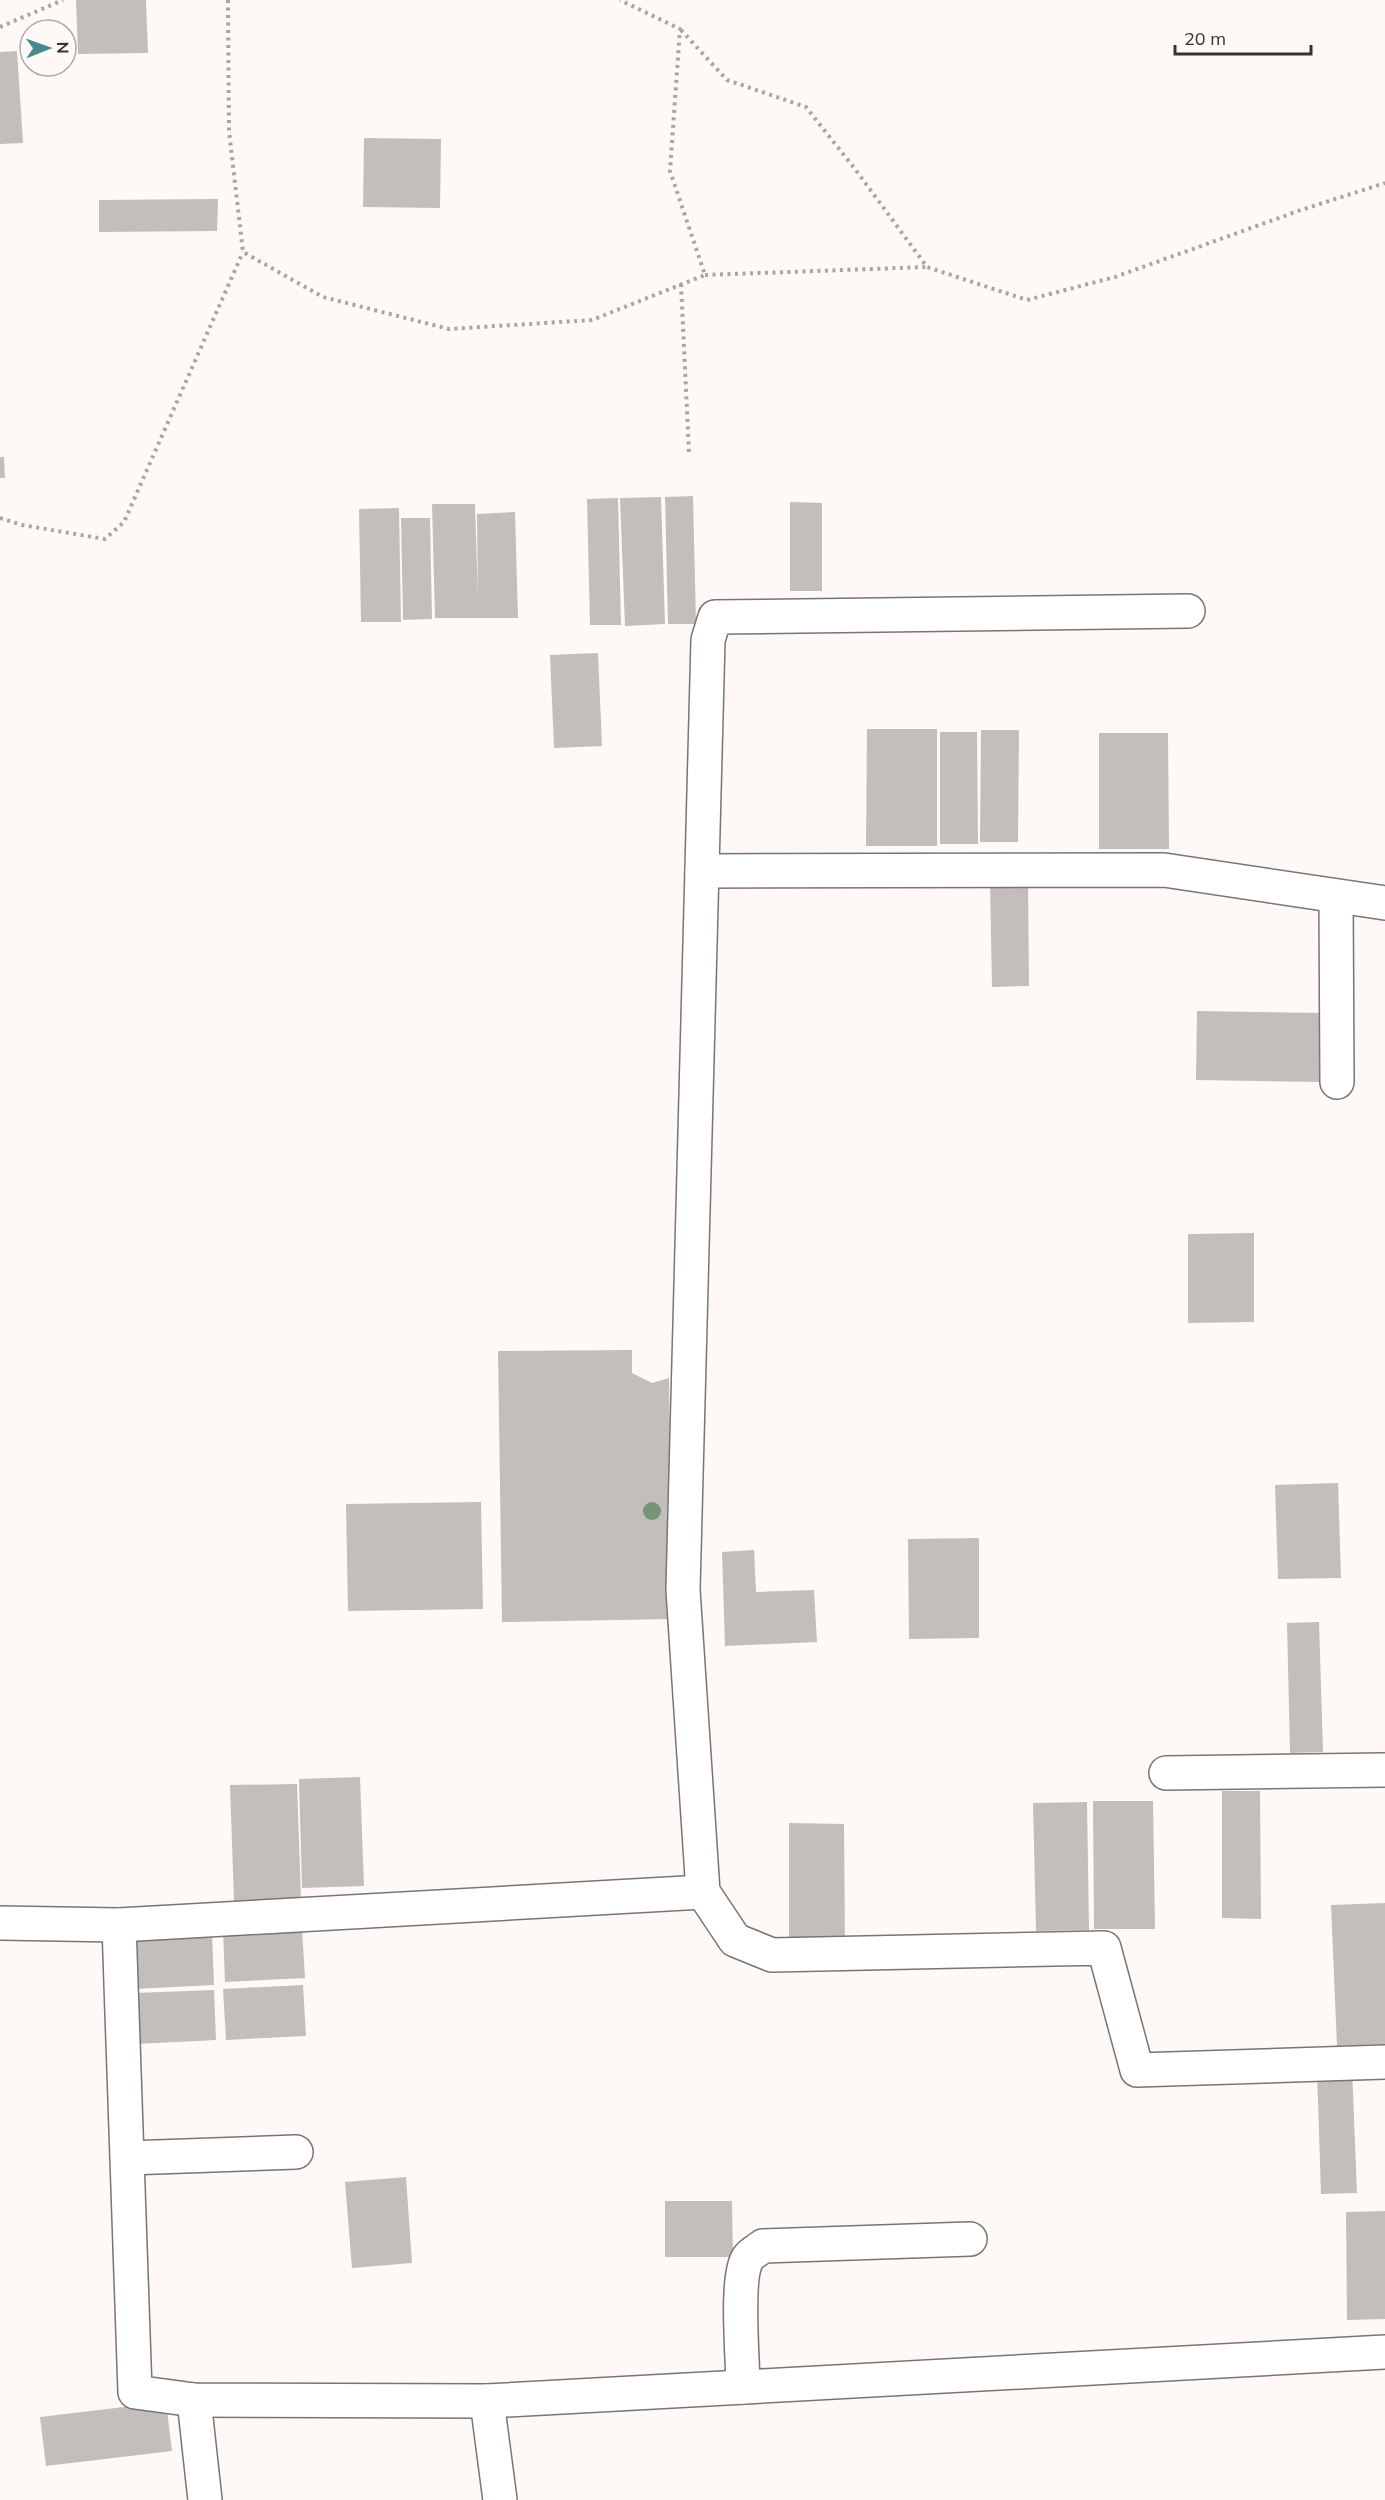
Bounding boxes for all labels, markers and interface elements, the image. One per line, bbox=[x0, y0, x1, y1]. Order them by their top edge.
north arrow bbox=[18, 18, 78, 78]
scale bar bbox=[1175, 18, 1312, 56]
text: 20 m bbox=[1184, 27, 1226, 50]
text: N bbox=[53, 42, 73, 54]

